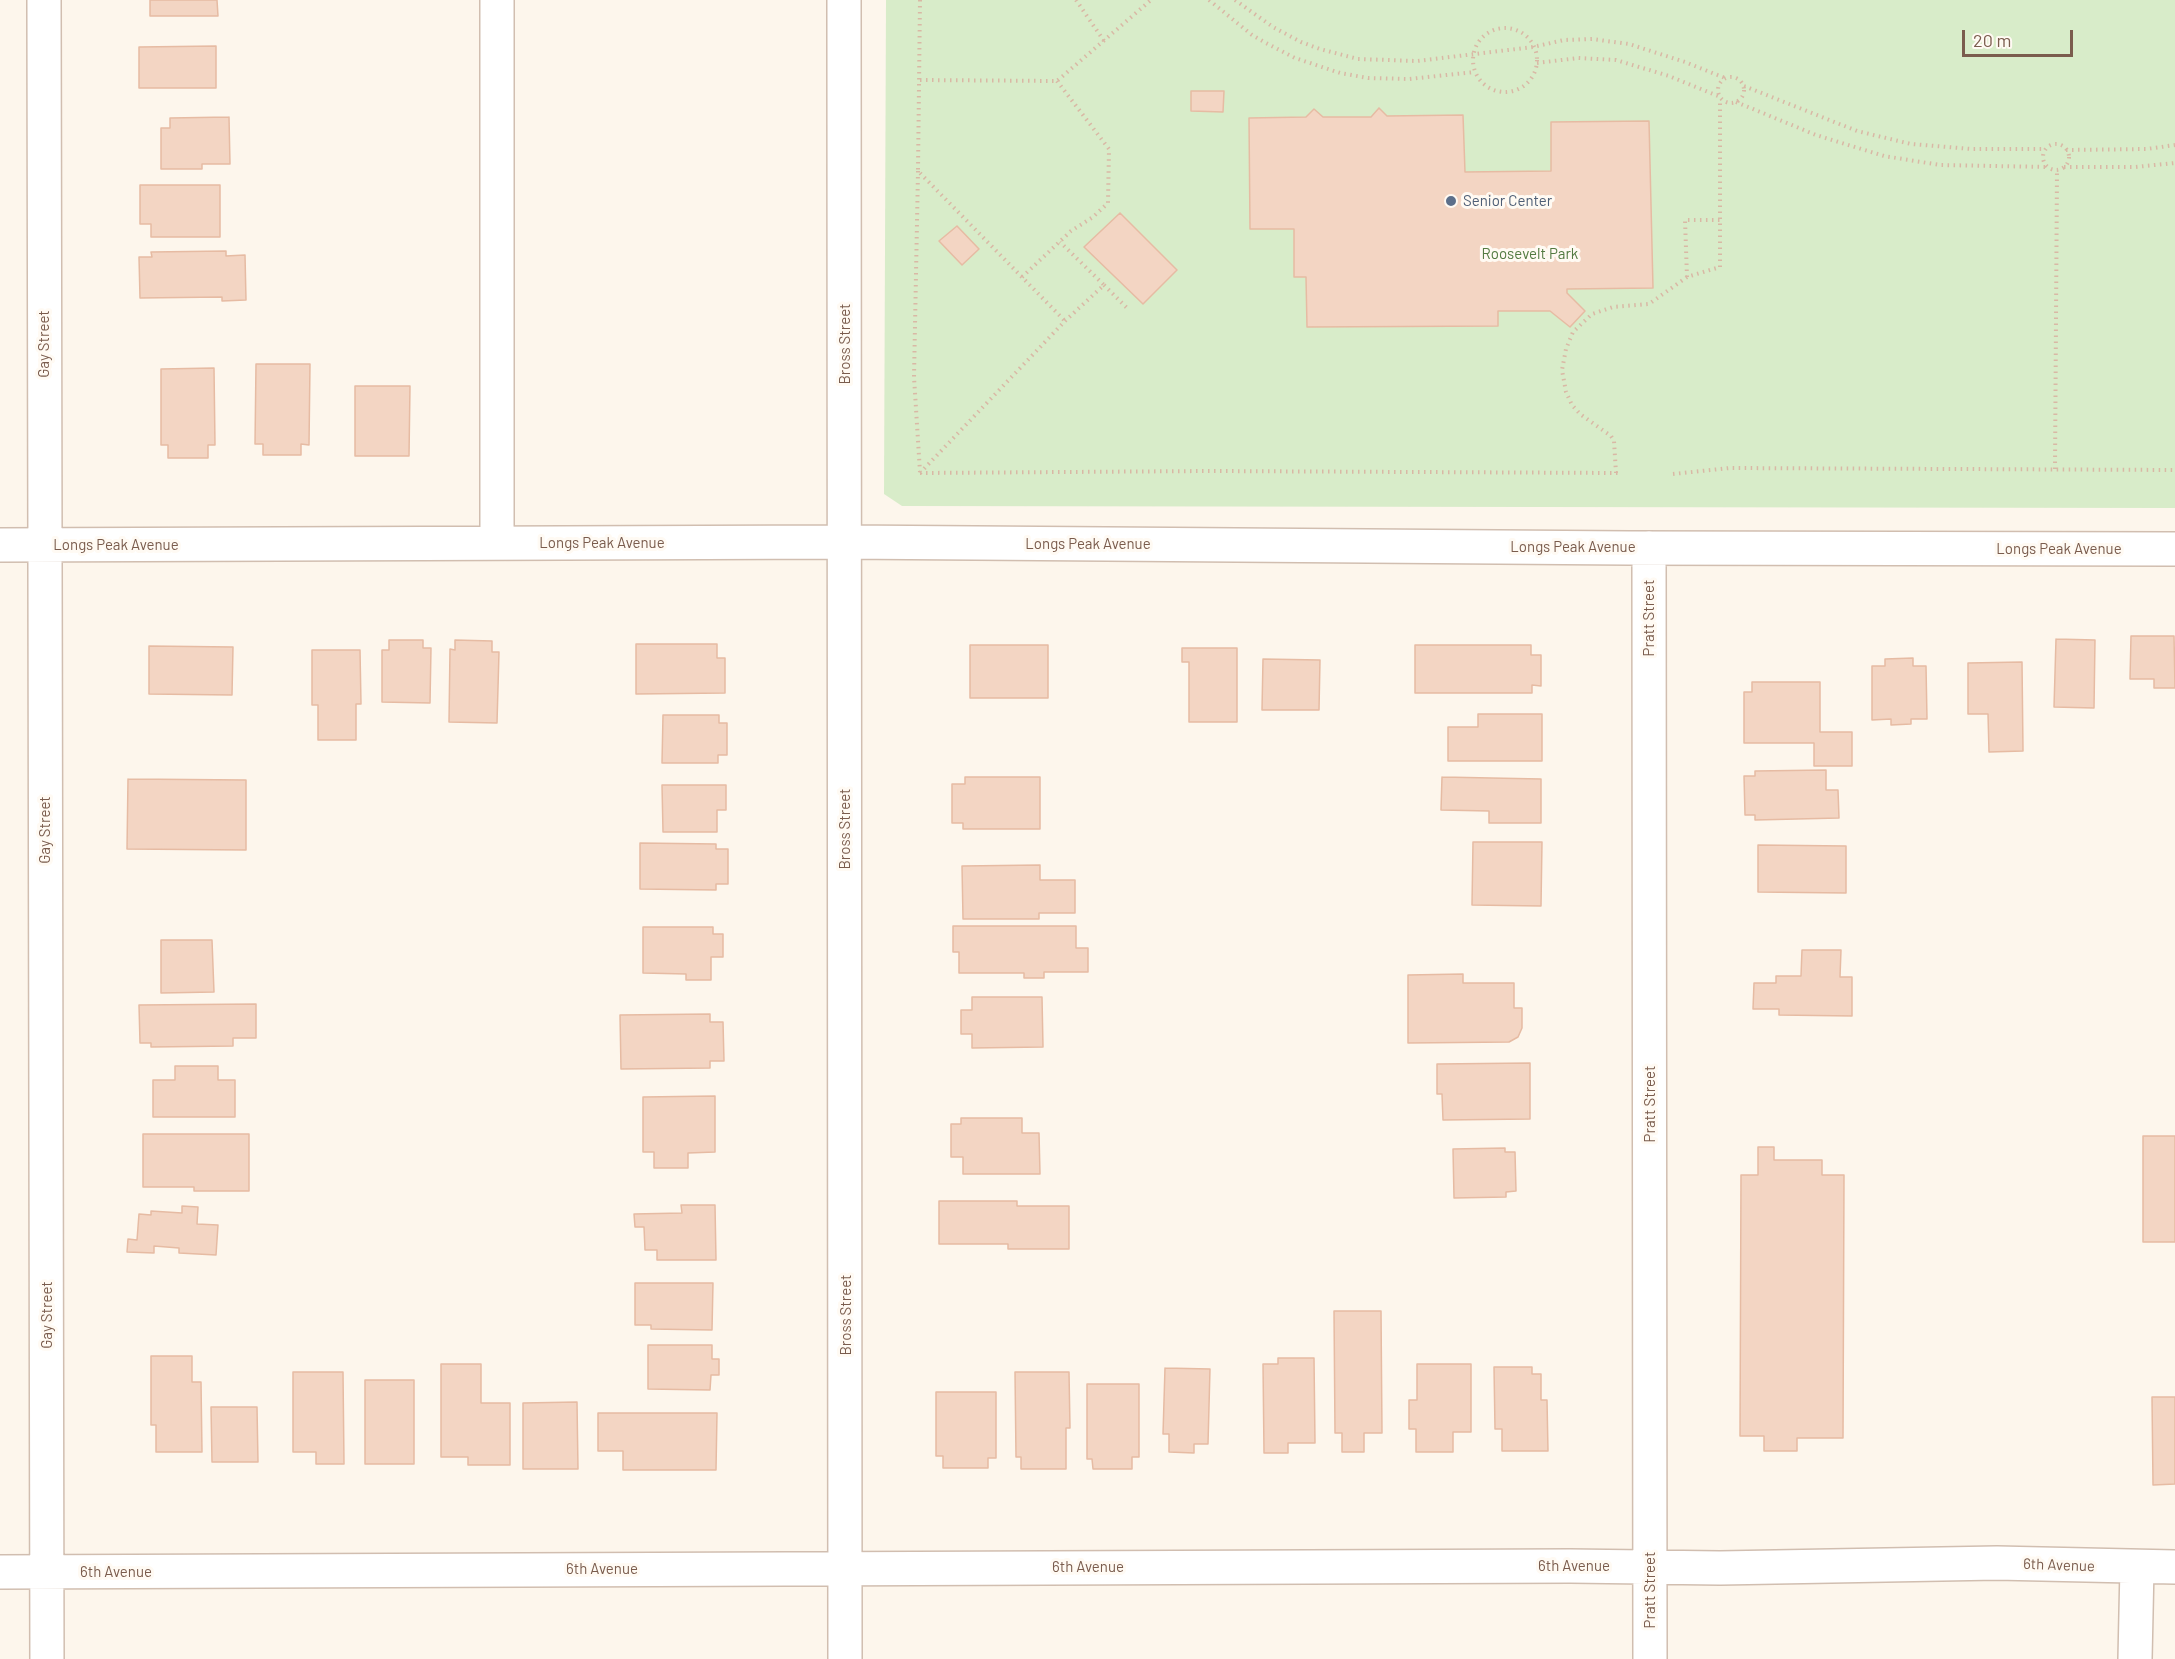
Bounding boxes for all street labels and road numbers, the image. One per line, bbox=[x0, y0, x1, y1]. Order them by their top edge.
street label: Bross Street bbox=[836, 303, 854, 385]
street label: Gay Street bbox=[35, 310, 53, 378]
street label: Longs Peak Avenue bbox=[539, 534, 665, 552]
street label: Longs Peak Avenue bbox=[1025, 535, 1151, 553]
street label: Longs Peak Avenue bbox=[53, 536, 179, 554]
street label: Longs Peak Avenue bbox=[1510, 538, 1636, 556]
street label: Longs Peak Avenue bbox=[1996, 540, 2122, 558]
street label: Pratt Street bbox=[1640, 580, 1658, 656]
street label: Bross Street bbox=[836, 788, 854, 870]
street label: Gay Street bbox=[36, 796, 54, 864]
street label: Pratt Street bbox=[1641, 1066, 1659, 1142]
street label: Bross Street bbox=[837, 1274, 855, 1356]
street label: Gay Street bbox=[38, 1281, 56, 1349]
street label: Pratt Street bbox=[1641, 1552, 1659, 1628]
street label: 6th Avenue bbox=[2023, 1555, 2095, 1575]
street label: 6th Avenue bbox=[1538, 1557, 1610, 1575]
street label: 6th Avenue bbox=[1052, 1558, 1124, 1576]
street label: 6th Avenue bbox=[566, 1560, 638, 1578]
street label: 6th Avenue bbox=[80, 1563, 152, 1581]

